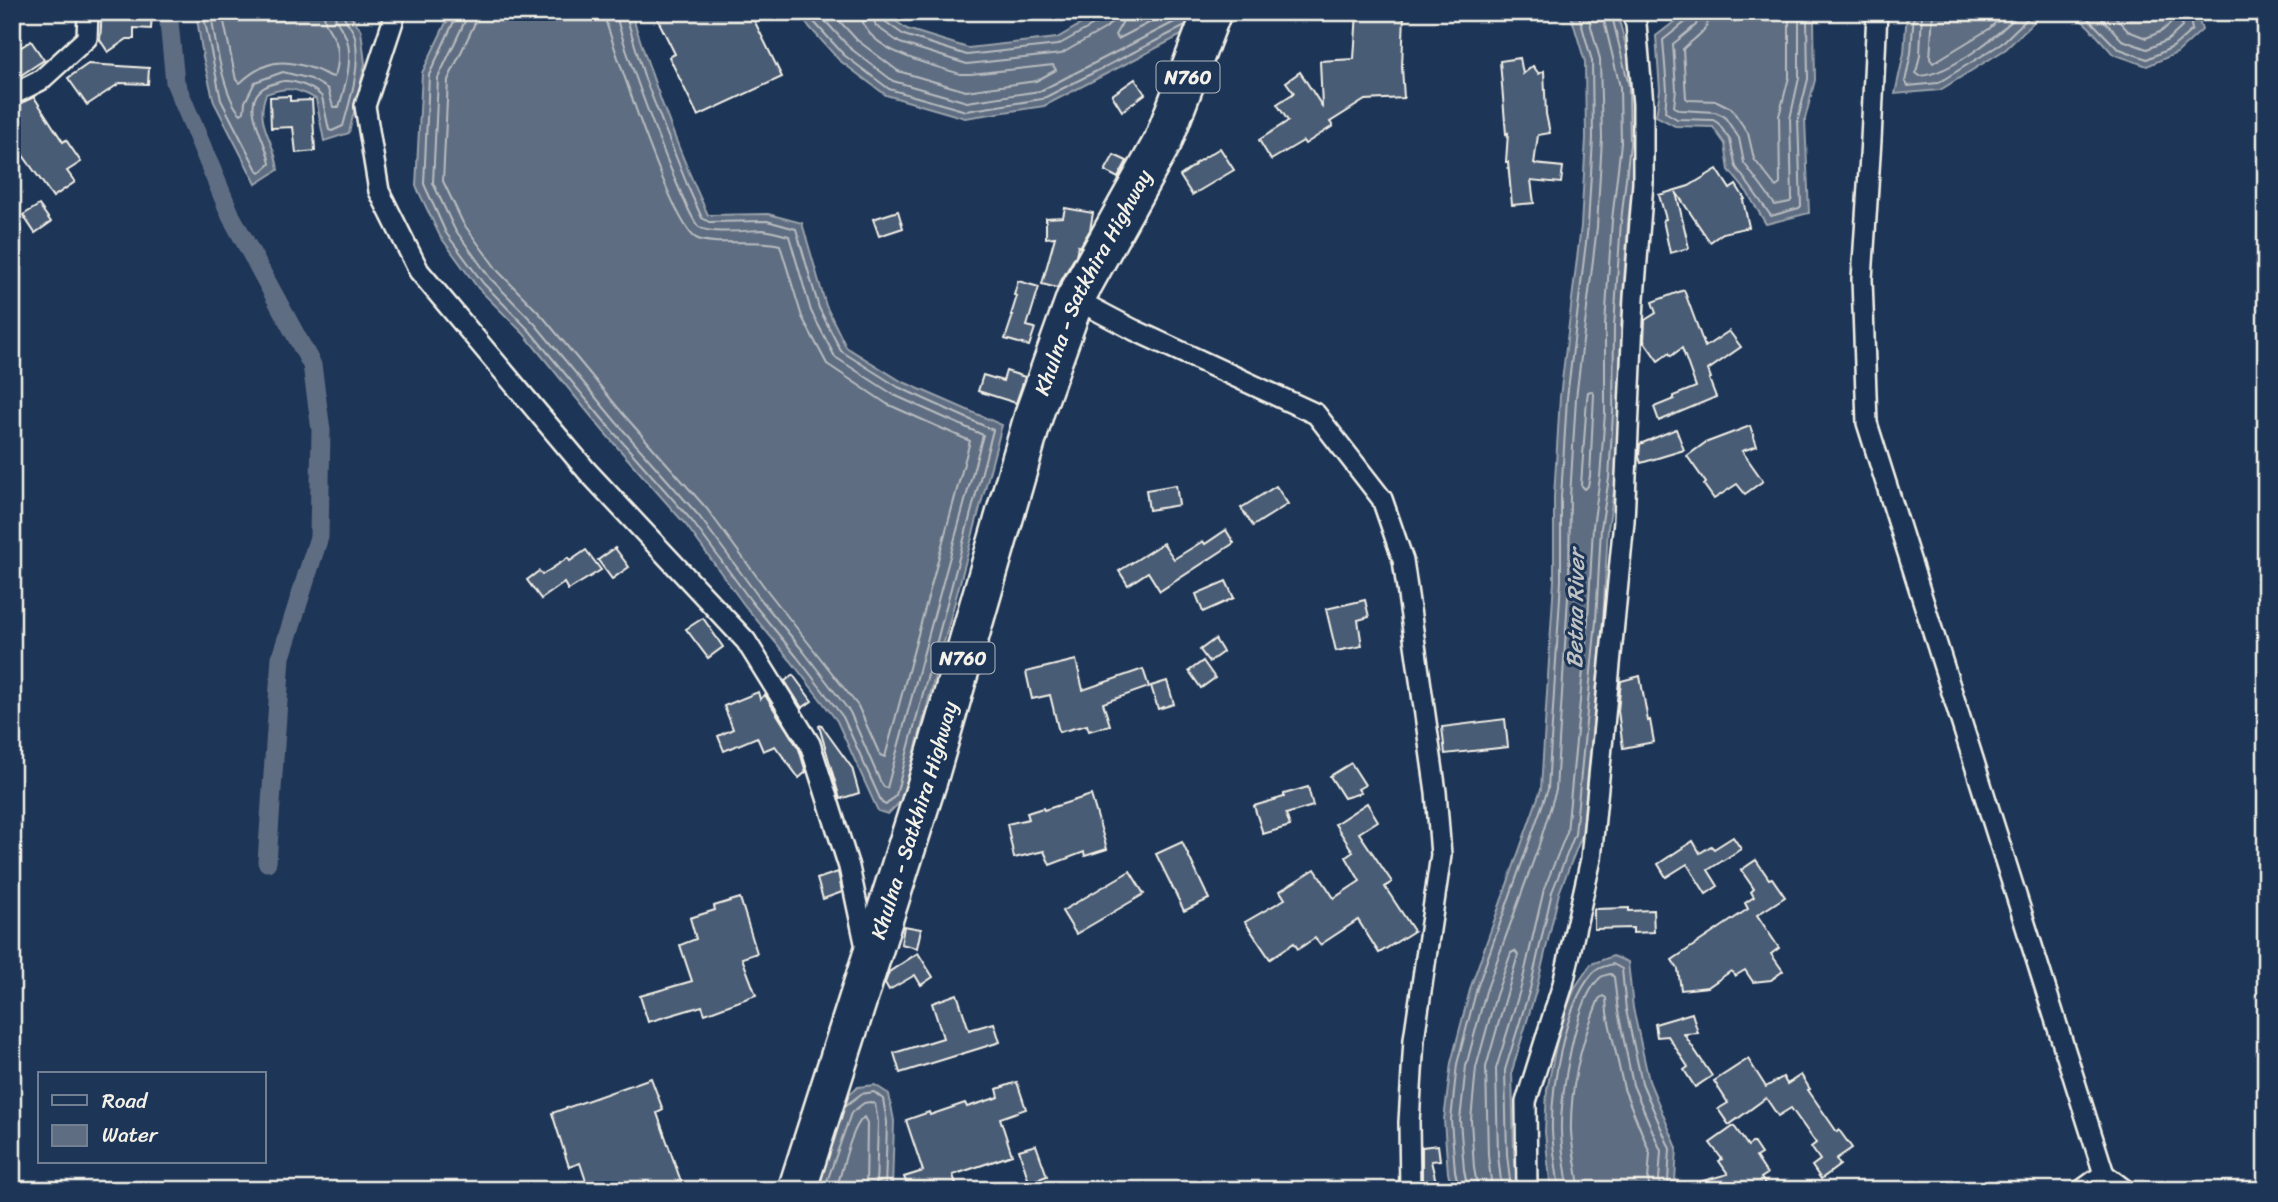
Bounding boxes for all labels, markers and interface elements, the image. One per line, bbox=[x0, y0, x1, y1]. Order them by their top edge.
road number: N760 bbox=[1156, 61, 1220, 92]
street label: Khulna - Satkhira Highway bbox=[1023, 162, 1163, 401]
water label: Betna River bbox=[1554, 545, 1597, 669]
road number: N760 bbox=[932, 642, 995, 674]
street label: Khulna - Satkhira Highway bbox=[859, 697, 969, 944]
legend bbox=[38, 1072, 266, 1164]
text: Road bbox=[102, 1082, 149, 1120]
text: Water bbox=[102, 1116, 159, 1154]

